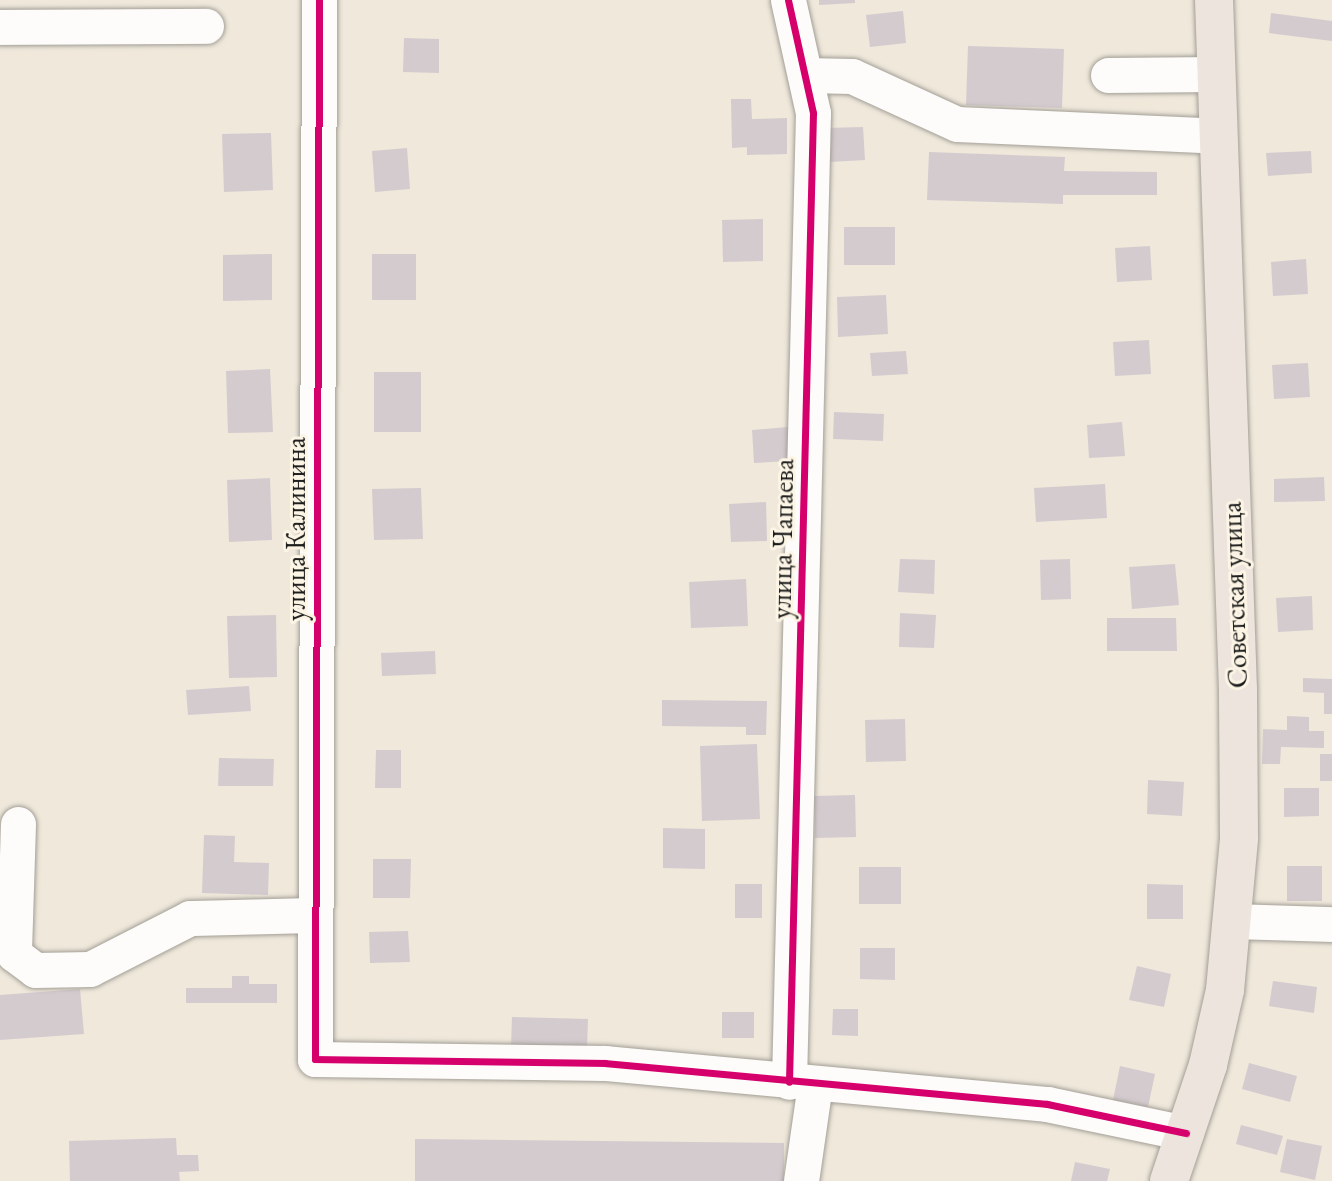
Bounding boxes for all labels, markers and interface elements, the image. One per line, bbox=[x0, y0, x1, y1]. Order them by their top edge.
street label: улица Калинина bbox=[278, 437, 312, 621]
street label: улица Чапаева bbox=[764, 459, 800, 619]
street label: Советская улица bbox=[1214, 501, 1254, 689]

